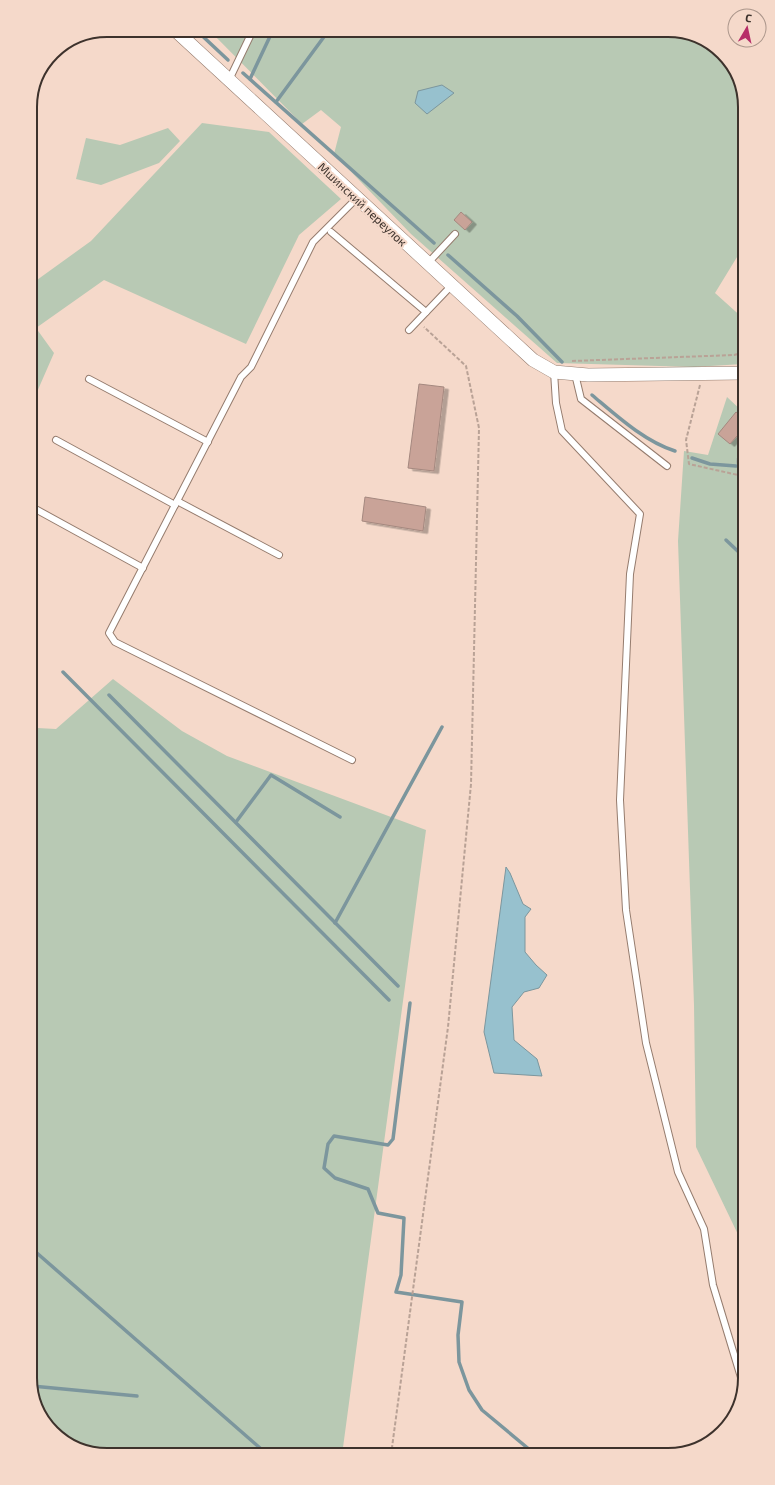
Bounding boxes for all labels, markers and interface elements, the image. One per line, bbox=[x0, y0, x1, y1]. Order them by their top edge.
north arrow bbox=[727, 8, 767, 48]
text: С bbox=[744, 11, 753, 25]
street label: Мшинский переулок bbox=[315, 159, 411, 250]

